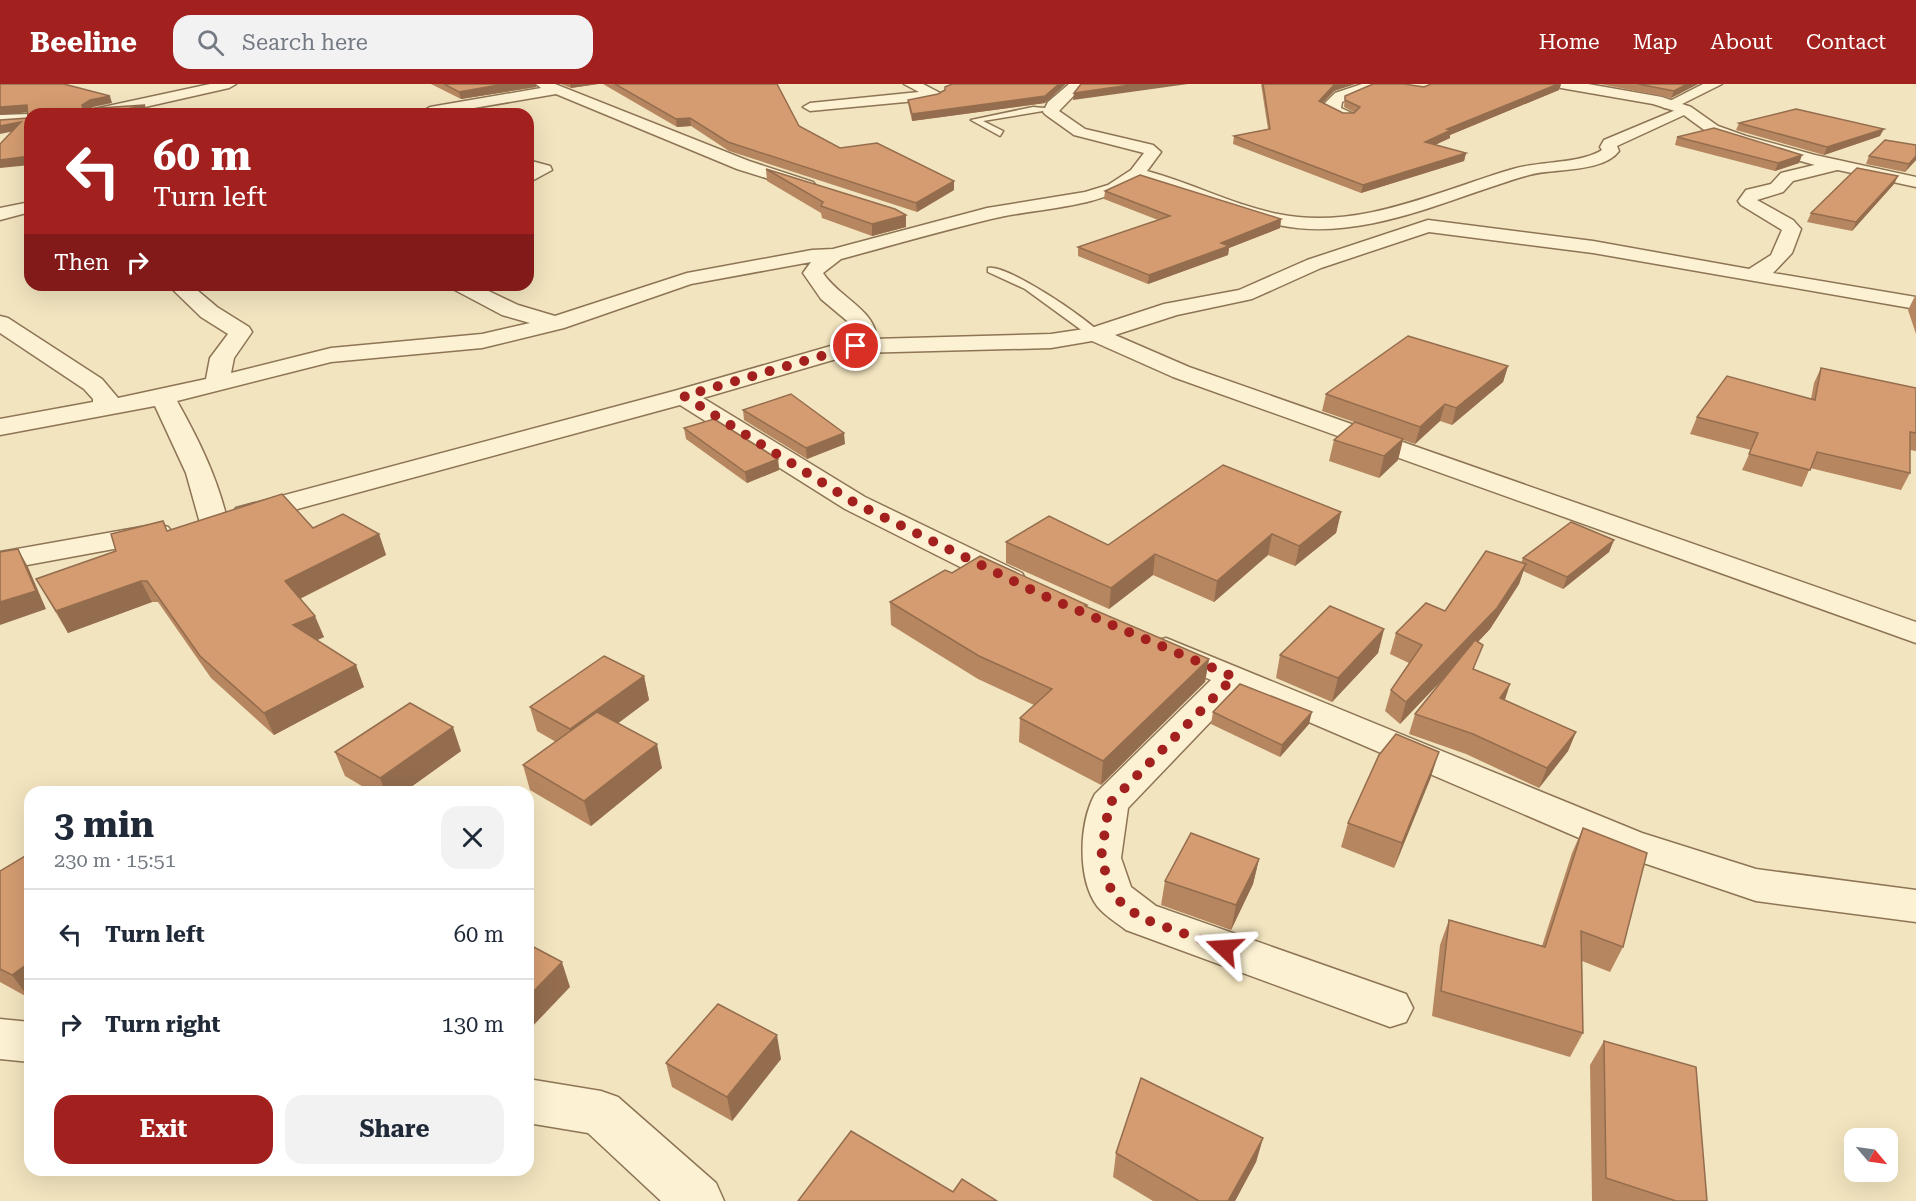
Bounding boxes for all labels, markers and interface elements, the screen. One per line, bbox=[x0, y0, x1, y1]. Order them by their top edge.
search box bbox=[173, 15, 593, 69]
text: Beeline bbox=[30, 26, 137, 59]
icon: search bbox=[194, 26, 227, 59]
text: Search here bbox=[242, 30, 368, 55]
text: Home bbox=[1539, 30, 1600, 54]
text: Map bbox=[1633, 30, 1678, 54]
text: About bbox=[1711, 30, 1773, 54]
text: Contact bbox=[1806, 30, 1886, 54]
text: 60 m bbox=[153, 131, 251, 180]
icon: left bbox=[54, 132, 132, 210]
text: Turn left bbox=[153, 181, 267, 213]
icon: right bbox=[121, 246, 154, 279]
text: Then bbox=[54, 250, 109, 275]
pin bbox=[830, 320, 881, 371]
icon: arrive bbox=[839, 329, 872, 362]
text: 3 min bbox=[54, 804, 154, 846]
button: close bbox=[441, 806, 504, 869]
text: 230 m · 15:51 bbox=[54, 848, 176, 872]
position arrow bbox=[1192, 916, 1256, 980]
icon: left bbox=[54, 918, 87, 951]
text: Turn left bbox=[105, 922, 205, 947]
text: 60 m bbox=[454, 922, 504, 947]
icon: right bbox=[54, 1008, 87, 1041]
text: Turn right bbox=[105, 1012, 220, 1037]
text: 130 m bbox=[441, 1012, 504, 1037]
button: Exit bbox=[54, 1095, 273, 1164]
button: Share bbox=[285, 1095, 504, 1164]
north arrow bbox=[1844, 1128, 1898, 1182]
map controls bbox=[1844, 1128, 1898, 1182]

